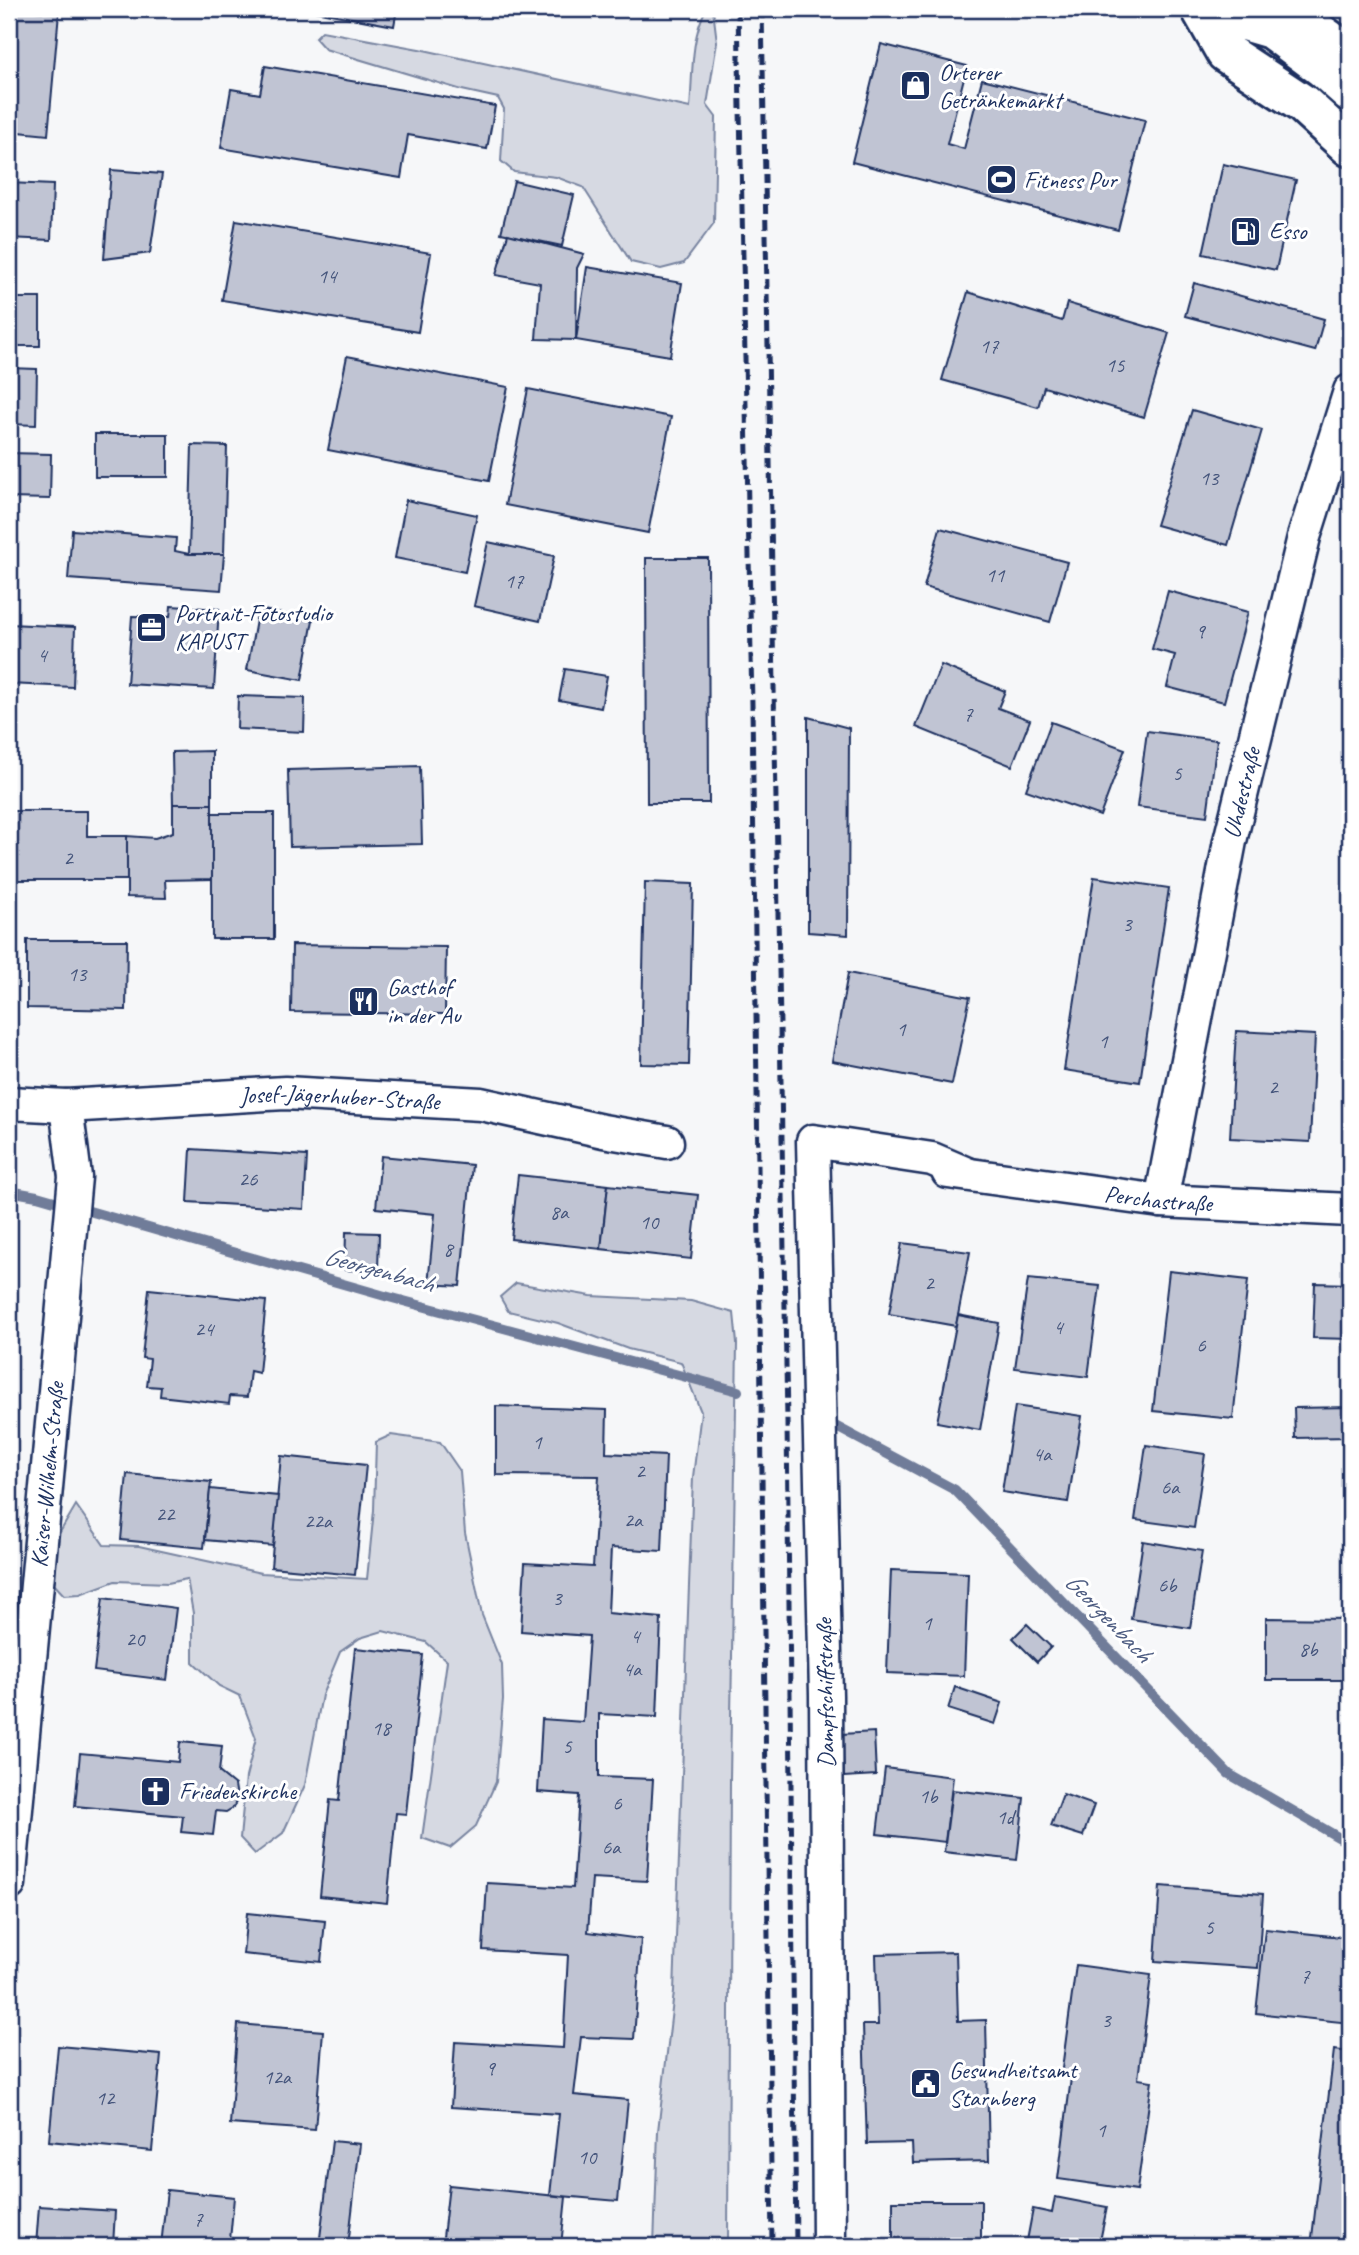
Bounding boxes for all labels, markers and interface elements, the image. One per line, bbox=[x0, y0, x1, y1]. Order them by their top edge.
place label: Orterer Getränkemarkt bbox=[939, 57, 1064, 115]
shop icon: Orterer Getränkemarkt bbox=[899, 69, 933, 103]
sports icon: Fitness Pur bbox=[984, 163, 1018, 197]
place label: Fitness Pur bbox=[1024, 165, 1119, 195]
fuel station icon: Esso bbox=[1229, 214, 1263, 248]
place label: Esso bbox=[1269, 216, 1308, 246]
house number: 14 bbox=[318, 263, 339, 289]
house number: 17 bbox=[980, 333, 1000, 359]
house number: 15 bbox=[1106, 352, 1126, 378]
house number: 13 bbox=[1200, 465, 1220, 491]
house number: 11 bbox=[986, 562, 1006, 588]
house number: 17 bbox=[505, 568, 525, 594]
place label: Portrait-Fotostudio KAPUST bbox=[175, 598, 334, 656]
office icon: Portrait-Fotostudio KAPUST bbox=[135, 610, 169, 644]
house number: 9 bbox=[1195, 618, 1206, 644]
house number: 4 bbox=[37, 642, 49, 668]
house number: 7 bbox=[963, 701, 974, 727]
street label: Uhdestraße bbox=[1216, 742, 1268, 841]
house number: 5 bbox=[1172, 760, 1183, 786]
house number: 2 bbox=[63, 845, 74, 871]
house number: 3 bbox=[1122, 911, 1133, 937]
house number: 13 bbox=[68, 961, 88, 987]
place label: Gasthof in der Au bbox=[387, 972, 463, 1030]
restaurant icon: Gasthof in der Au bbox=[347, 984, 381, 1018]
house number: 1 bbox=[896, 1016, 907, 1042]
house number: 1 bbox=[1098, 1028, 1109, 1054]
house number: 2 bbox=[1268, 1074, 1279, 1100]
street label: Josef-Jägerhuber-Straße bbox=[238, 1078, 443, 1117]
house number: 26 bbox=[239, 1166, 258, 1192]
street label: Perchastraße bbox=[1102, 1178, 1215, 1219]
house number: 8a bbox=[550, 1199, 570, 1225]
house number: 10 bbox=[640, 1209, 660, 1235]
house number: 8 bbox=[443, 1236, 455, 1262]
water label: Georgenbach bbox=[320, 1239, 440, 1301]
house number: 2 bbox=[924, 1270, 935, 1296]
house number: 4 bbox=[1053, 1314, 1065, 1340]
house number: 24 bbox=[195, 1316, 216, 1342]
house number: 6 bbox=[1196, 1332, 1206, 1358]
street label: Kaiser-Wilhelm-Straße bbox=[24, 1379, 71, 1569]
house number: 1 bbox=[532, 1429, 543, 1455]
house number: 4a bbox=[1033, 1441, 1053, 1467]
house number: 2 bbox=[635, 1458, 646, 1484]
house number: 6a bbox=[1161, 1474, 1181, 1500]
house number: 22 bbox=[156, 1501, 176, 1527]
house number: 2a bbox=[624, 1507, 644, 1533]
house number: 22a bbox=[304, 1508, 334, 1534]
water label: Georgenbach bbox=[1058, 1565, 1161, 1671]
house number: 6b bbox=[1158, 1572, 1178, 1598]
house number: 3 bbox=[552, 1585, 563, 1611]
house number: 1 bbox=[922, 1610, 933, 1636]
street label: Dampfschiffstraße bbox=[809, 1616, 841, 1768]
house number: 4 bbox=[630, 1623, 642, 1649]
house number: 20 bbox=[126, 1626, 146, 1652]
house number: 8b bbox=[1299, 1636, 1319, 1662]
house number: 4a bbox=[623, 1656, 643, 1682]
house number: 18 bbox=[372, 1715, 393, 1741]
house number: 5 bbox=[562, 1733, 573, 1759]
church icon: Friedenskirche bbox=[139, 1774, 173, 1808]
place label: Friedenskirche bbox=[179, 1776, 298, 1806]
house number: 1b bbox=[919, 1783, 939, 1809]
house number: 6 bbox=[612, 1790, 622, 1816]
house number: 1d bbox=[996, 1804, 1018, 1830]
house number: 6a bbox=[602, 1834, 622, 1860]
house number: 5 bbox=[1204, 1914, 1215, 1940]
house number: 7 bbox=[1300, 1963, 1311, 1989]
house number: 3 bbox=[1101, 2007, 1112, 2033]
house number: 9 bbox=[485, 2055, 496, 2081]
place label: Gesundheitsamt Starnberg bbox=[949, 2055, 1078, 2113]
house number: 12a bbox=[263, 2064, 293, 2090]
public building icon: Gesundheitsamt Starnberg bbox=[909, 2067, 943, 2101]
house number: 12 bbox=[96, 2085, 116, 2111]
house number: 1 bbox=[1096, 2117, 1107, 2143]
house number: 10 bbox=[578, 2144, 598, 2170]
house number: 7 bbox=[193, 2206, 204, 2232]

